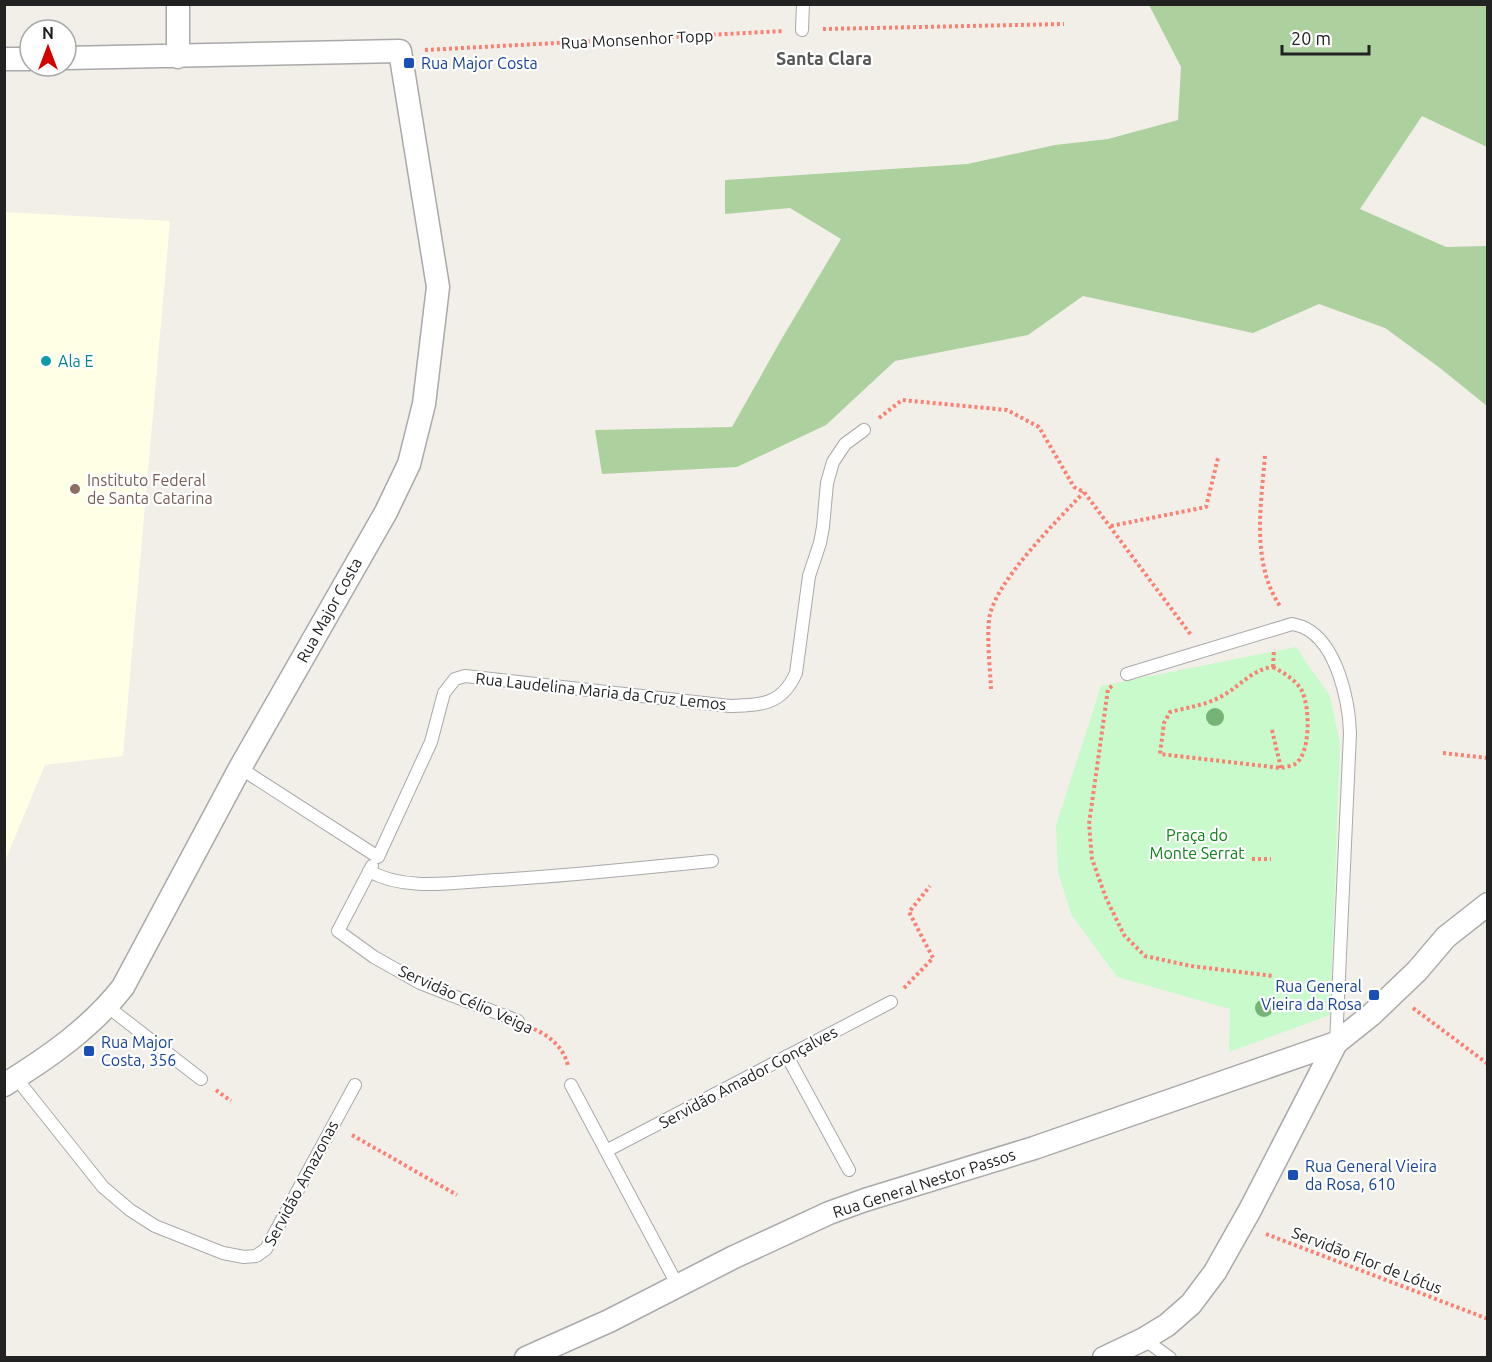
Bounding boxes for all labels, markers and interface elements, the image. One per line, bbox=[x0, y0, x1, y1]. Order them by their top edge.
north arrow bbox=[18, 18, 78, 78]
scale bar bbox=[1282, 18, 1369, 56]
text: N bbox=[42, 24, 54, 42]
street label: Rua Monsenhor Topp bbox=[560, 26, 714, 52]
text: 20 m bbox=[1291, 28, 1331, 48]
district label: Santa Clara bbox=[776, 48, 872, 68]
place label: Rua Major Costa bbox=[421, 54, 538, 72]
marker: Rua Major Costa bbox=[402, 56, 416, 70]
place label: Ala E bbox=[58, 352, 94, 370]
marker: Ala E bbox=[39, 354, 53, 368]
place label: Instituto Federal de Santa Catarina bbox=[87, 471, 213, 507]
marker: Instituto Federal de Santa Catarina bbox=[68, 482, 82, 496]
street label: Rua Major Costa bbox=[293, 555, 365, 665]
street label: Rua Laudelina Maria da Cruz Lemos bbox=[475, 669, 727, 713]
park label: Praça do Monte Serrat bbox=[1150, 826, 1245, 862]
street label: Servidão Célio Veiga bbox=[396, 961, 536, 1037]
place label: Rua General Vieira da Rosa bbox=[1261, 977, 1362, 1013]
marker: Rua General Vieira da Rosa bbox=[1367, 988, 1381, 1002]
street label: Servidão Amador Gonçalves bbox=[656, 1022, 840, 1132]
place label: Rua Major Costa, 356 bbox=[101, 1033, 176, 1069]
marker: Rua Major Costa, 356 bbox=[82, 1044, 96, 1058]
street label: Servidão Amazonas bbox=[260, 1117, 342, 1249]
street label: Rua General Nestor Passos bbox=[830, 1145, 1018, 1221]
place label: Rua General Vieira da Rosa, 610 bbox=[1305, 1157, 1437, 1193]
marker: Rua General Vieira da Rosa, 610 bbox=[1286, 1168, 1300, 1182]
street label: Servidão Flor de Lótus bbox=[1289, 1223, 1445, 1297]

